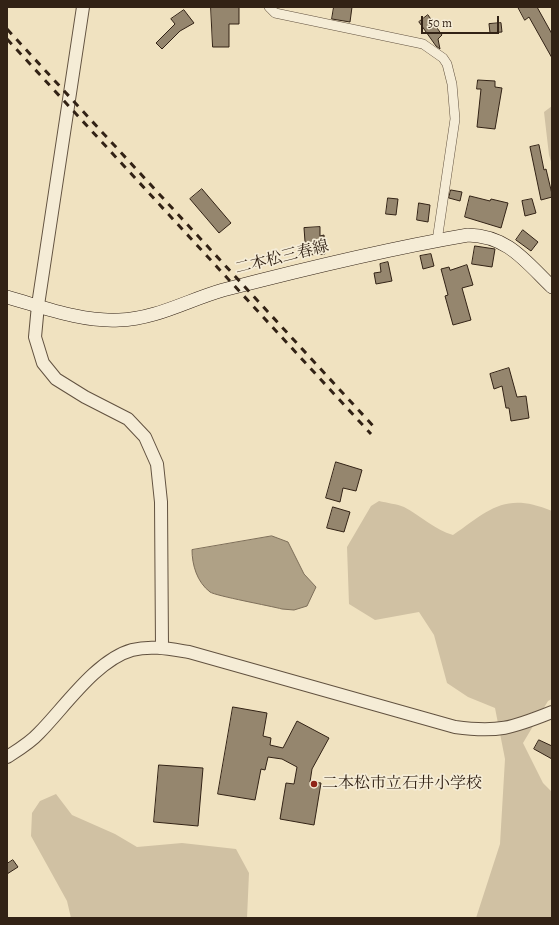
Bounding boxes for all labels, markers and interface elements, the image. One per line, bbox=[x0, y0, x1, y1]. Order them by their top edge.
scale bar bbox=[423, 8, 501, 34]
text: 50 m bbox=[428, 15, 452, 31]
street label: 二本松三春線 bbox=[233, 237, 331, 279]
place label: 二本松市立石井小学校 bbox=[322, 774, 482, 794]
marker: 二本松市立石井小学校 bbox=[309, 779, 319, 789]

